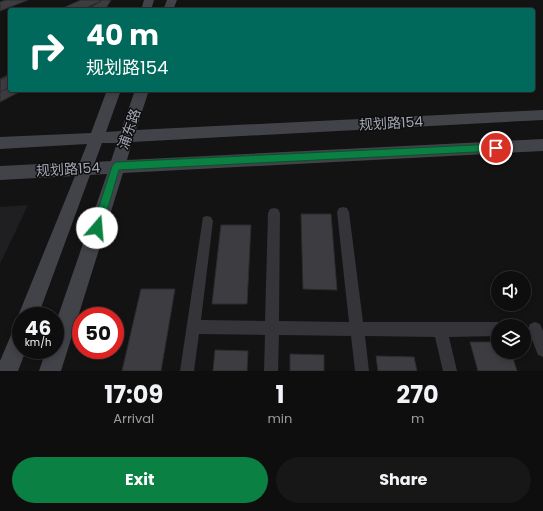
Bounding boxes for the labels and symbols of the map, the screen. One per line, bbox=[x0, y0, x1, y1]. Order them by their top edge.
street label: 浦东路 bbox=[113, 106, 145, 152]
street label: 规划路154 bbox=[358, 111, 424, 135]
pin bbox=[479, 131, 513, 165]
street label: 规划路154 bbox=[35, 157, 101, 181]
position arrow bbox=[76, 207, 118, 249]
speed limit sign: 50 bbox=[72, 307, 124, 359]

